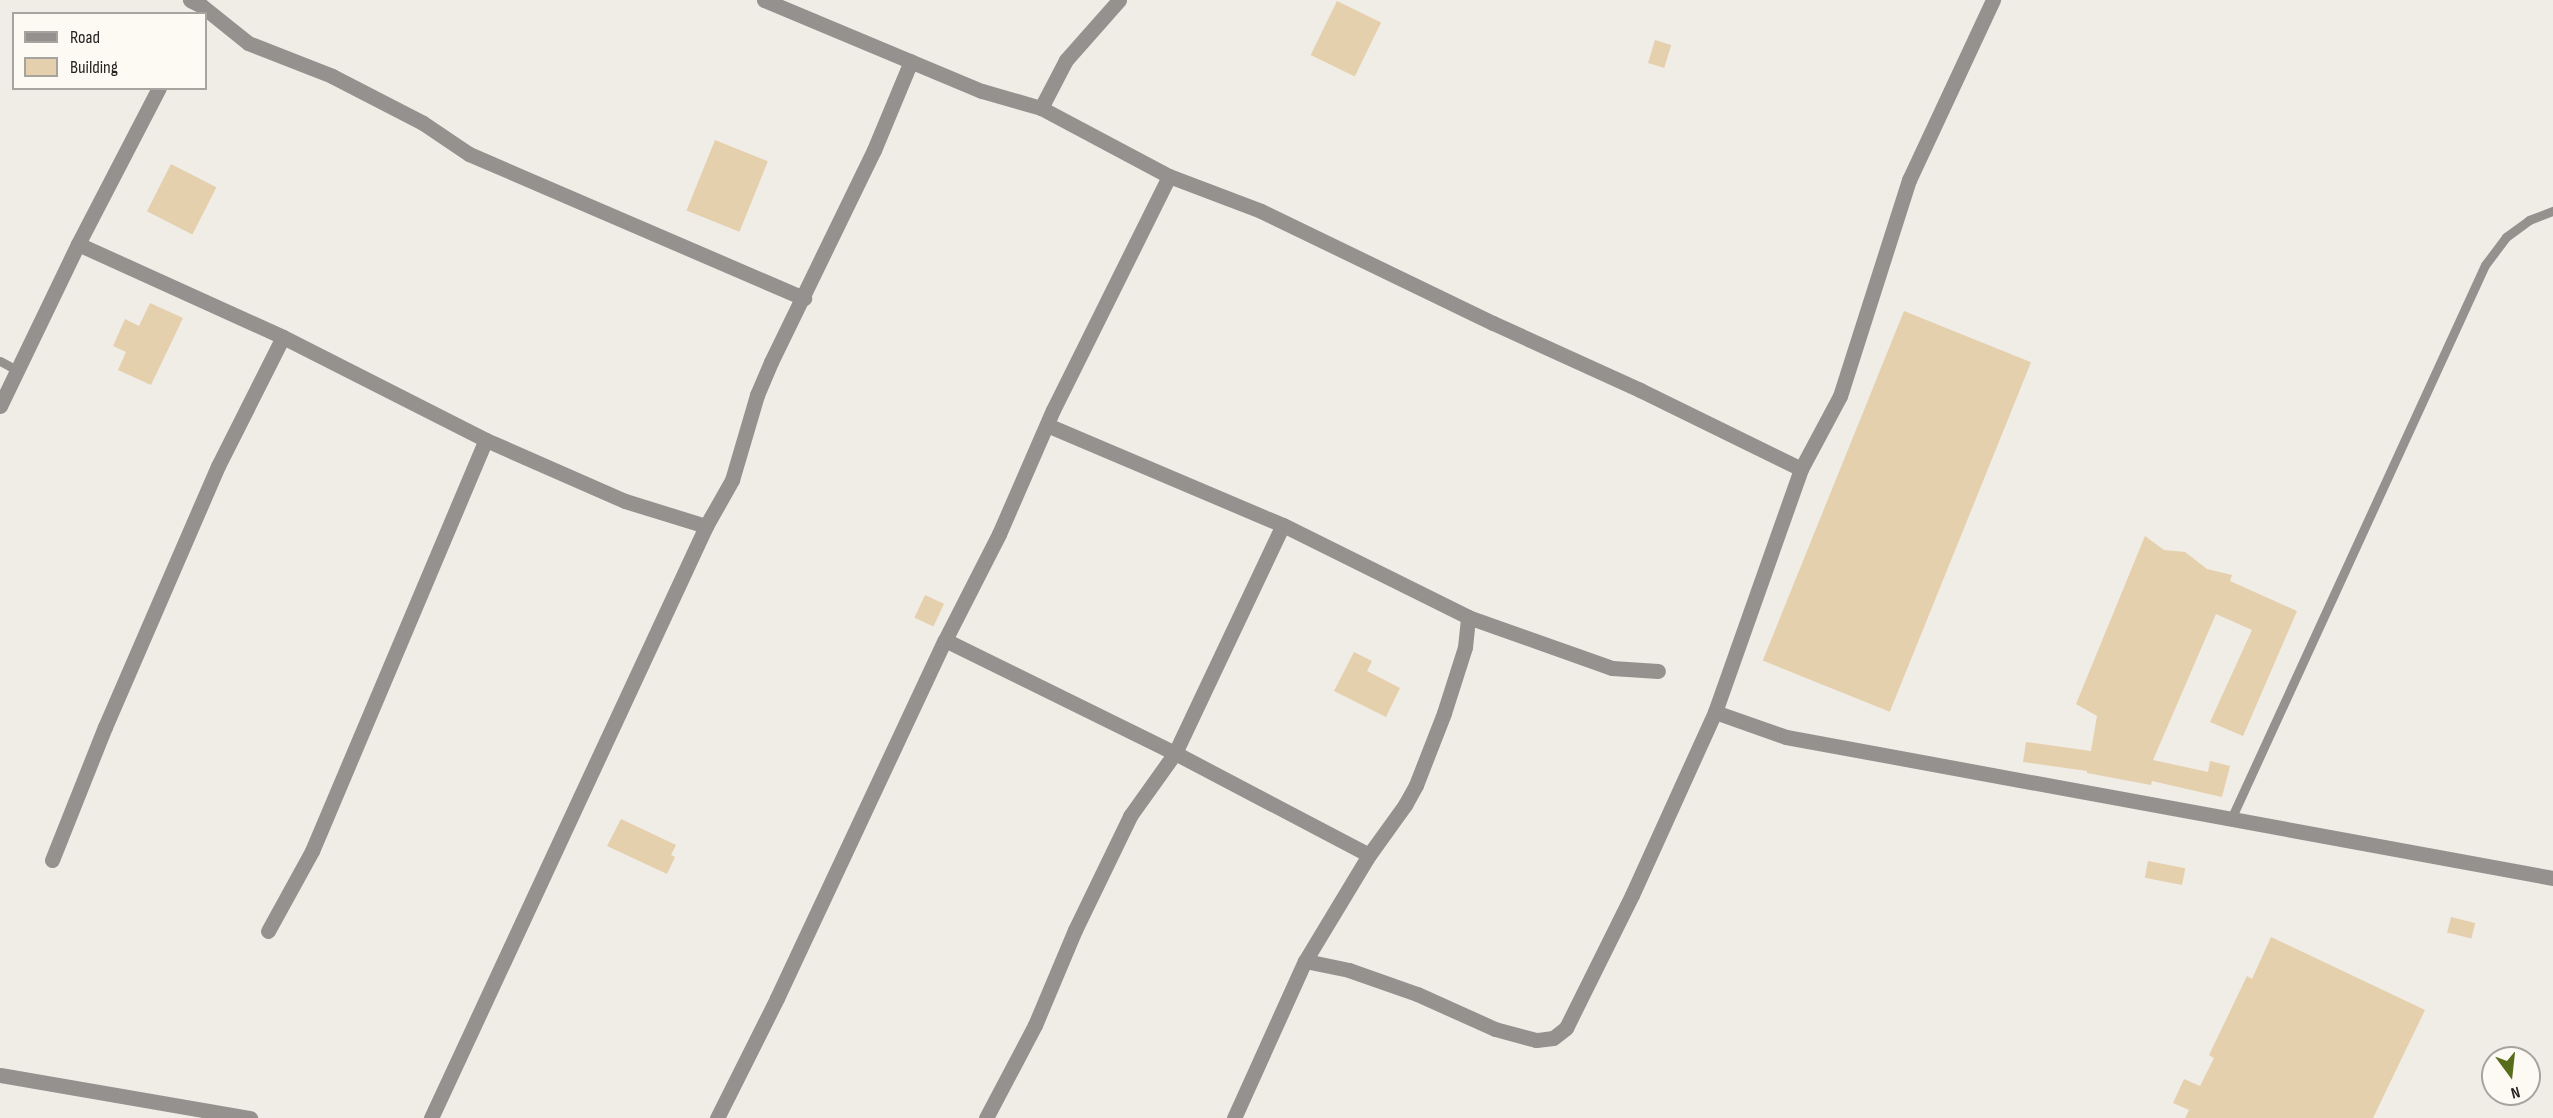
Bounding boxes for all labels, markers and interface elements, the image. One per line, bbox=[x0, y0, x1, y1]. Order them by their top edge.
legend bbox=[12, 12, 207, 90]
text: Road bbox=[70, 27, 100, 48]
text: Building bbox=[70, 57, 118, 78]
north arrow bbox=[2481, 1046, 2541, 1106]
text: N bbox=[2509, 1082, 2522, 1102]

